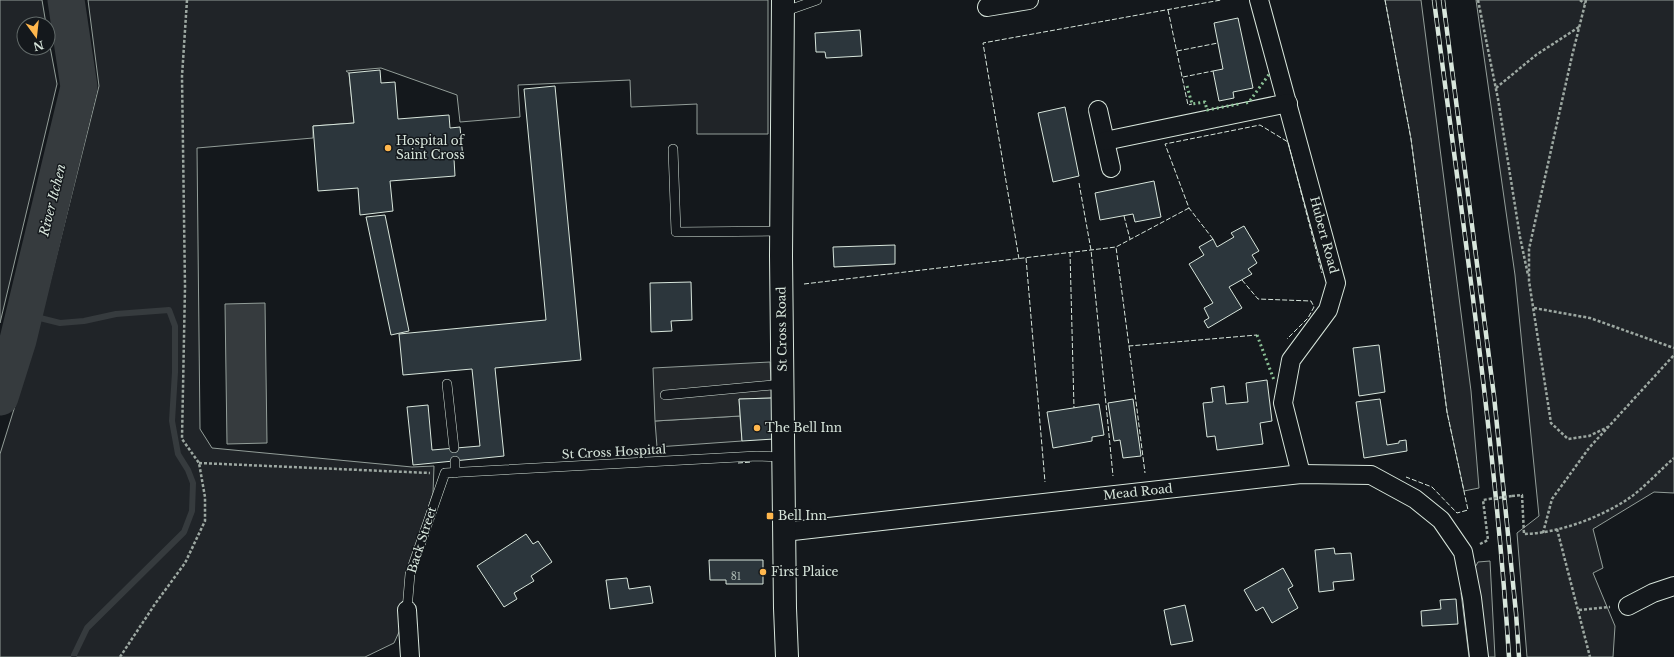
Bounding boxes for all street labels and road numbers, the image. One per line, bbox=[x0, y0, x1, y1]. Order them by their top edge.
street label: Hubert Road bbox=[1307, 195, 1342, 275]
street label: St Cross Road bbox=[773, 286, 790, 372]
street label: St Cross Hospital bbox=[561, 441, 667, 462]
street label: Mead Road bbox=[1102, 480, 1173, 503]
street label: Back Street bbox=[404, 504, 439, 575]

